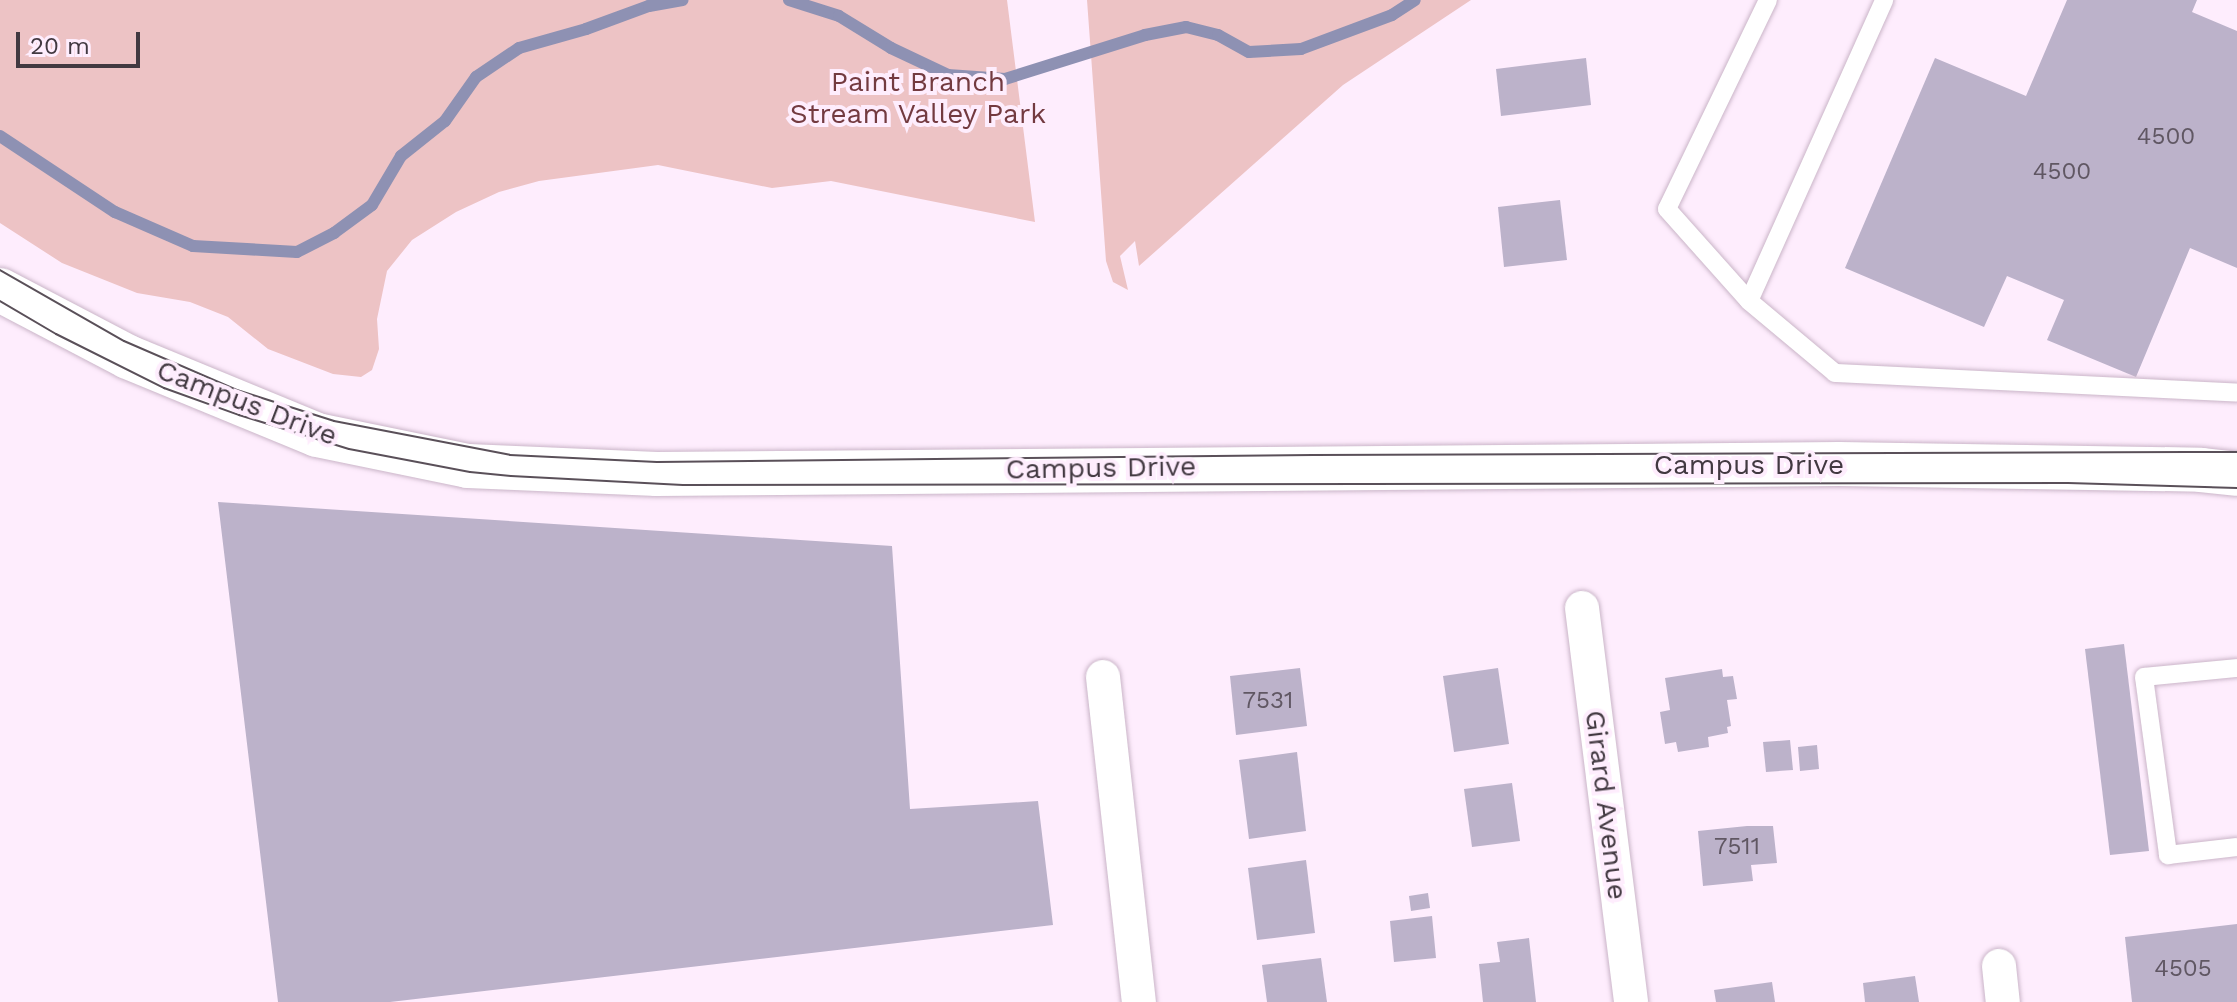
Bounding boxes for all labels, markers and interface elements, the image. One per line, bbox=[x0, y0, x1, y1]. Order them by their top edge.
scale bar bbox=[20, 16, 144, 66]
text: 20 m bbox=[30, 32, 90, 60]
park label: Paint Branch Stream Valley Park bbox=[789, 65, 1047, 131]
house number: 4500 bbox=[2137, 123, 2195, 151]
house number: 4500 bbox=[2033, 158, 2091, 186]
street label: Campus Drive bbox=[152, 353, 342, 453]
street label: Campus Drive bbox=[1654, 448, 1844, 482]
street label: Campus Drive bbox=[1005, 450, 1197, 486]
house number: 7531 bbox=[1243, 687, 1293, 715]
street label: Girard Avenue bbox=[1578, 708, 1634, 902]
house number: 7511 bbox=[1714, 833, 1760, 861]
house number: 4505 bbox=[2154, 955, 2212, 983]

